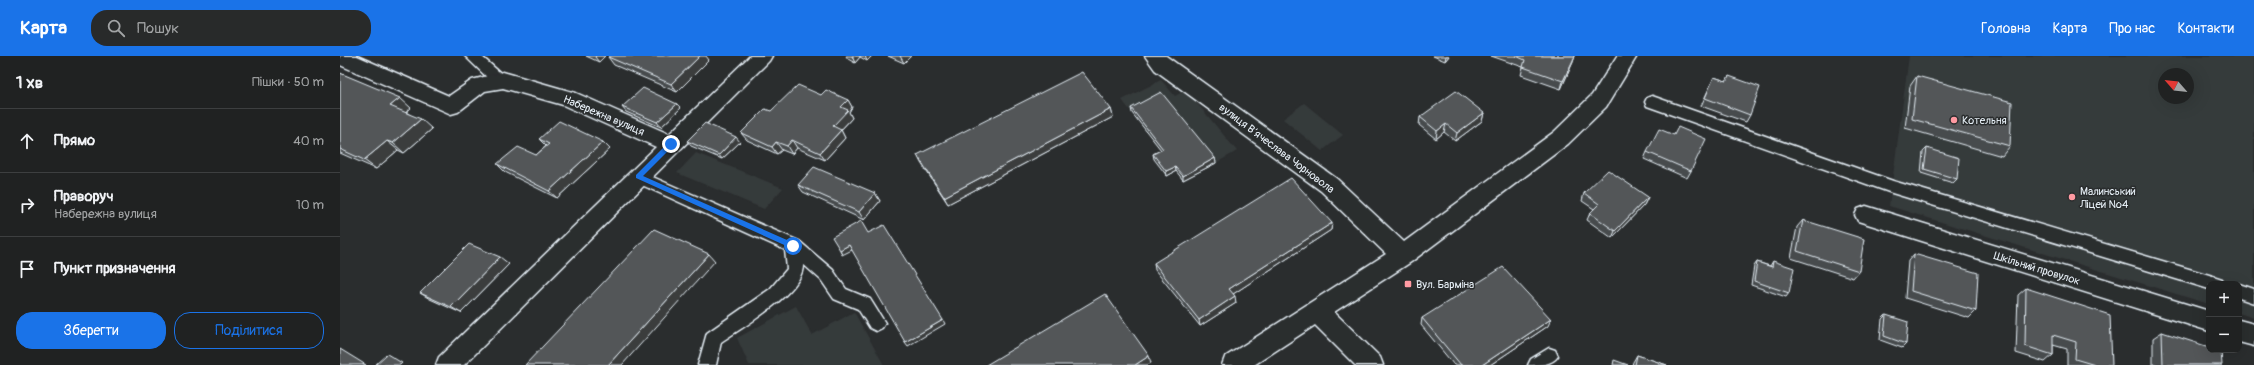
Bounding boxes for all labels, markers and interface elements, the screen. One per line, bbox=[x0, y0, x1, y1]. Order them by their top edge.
search box bbox=[91, 10, 371, 46]
text: Карта bbox=[20, 16, 67, 40]
icon: search bbox=[105, 17, 127, 39]
text: Пошук bbox=[137, 19, 179, 38]
text: Головна bbox=[1981, 20, 2031, 37]
text: Карта bbox=[2053, 20, 2087, 37]
text: Про нас bbox=[2109, 20, 2155, 37]
text: Контакти bbox=[2177, 20, 2234, 37]
north arrow bbox=[2158, 68, 2194, 104]
text: 1 хв bbox=[16, 72, 43, 93]
text: Пішки · 50 m bbox=[252, 74, 324, 90]
street label: Набережна вулиця bbox=[561, 92, 646, 138]
street label: вулиця Вʼячеслава Чорновола bbox=[1217, 101, 1337, 196]
place label: Котельня bbox=[1962, 114, 2007, 127]
marker: Котельня bbox=[1949, 115, 1959, 125]
icon: ahead bbox=[16, 130, 38, 152]
text: Прямо bbox=[54, 131, 95, 150]
text: 40 m bbox=[293, 133, 324, 149]
route end bbox=[662, 135, 680, 153]
place label: Малинський Ліцей №4 bbox=[2079, 185, 2136, 211]
text: Праворуч bbox=[54, 187, 114, 206]
marker: Малинський Ліцей №4 bbox=[2067, 192, 2077, 202]
icon: right bbox=[16, 194, 38, 216]
text: 10 m bbox=[296, 197, 324, 213]
text: Набережна вулиця bbox=[54, 206, 157, 222]
route start bbox=[784, 237, 802, 255]
street label: Шкільний провулок bbox=[1992, 249, 2082, 288]
icon: arrive bbox=[16, 258, 38, 280]
text: Пункт призначення bbox=[54, 259, 175, 278]
place label: Вул. Барміна bbox=[1416, 278, 1474, 291]
marker: Вул. Барміна bbox=[1403, 279, 1413, 289]
map controls bbox=[2206, 281, 2242, 353]
button: + bbox=[2206, 281, 2242, 317]
button: Зберегти bbox=[16, 312, 166, 349]
button: Поділитися bbox=[174, 312, 324, 349]
button: − bbox=[2206, 317, 2242, 353]

